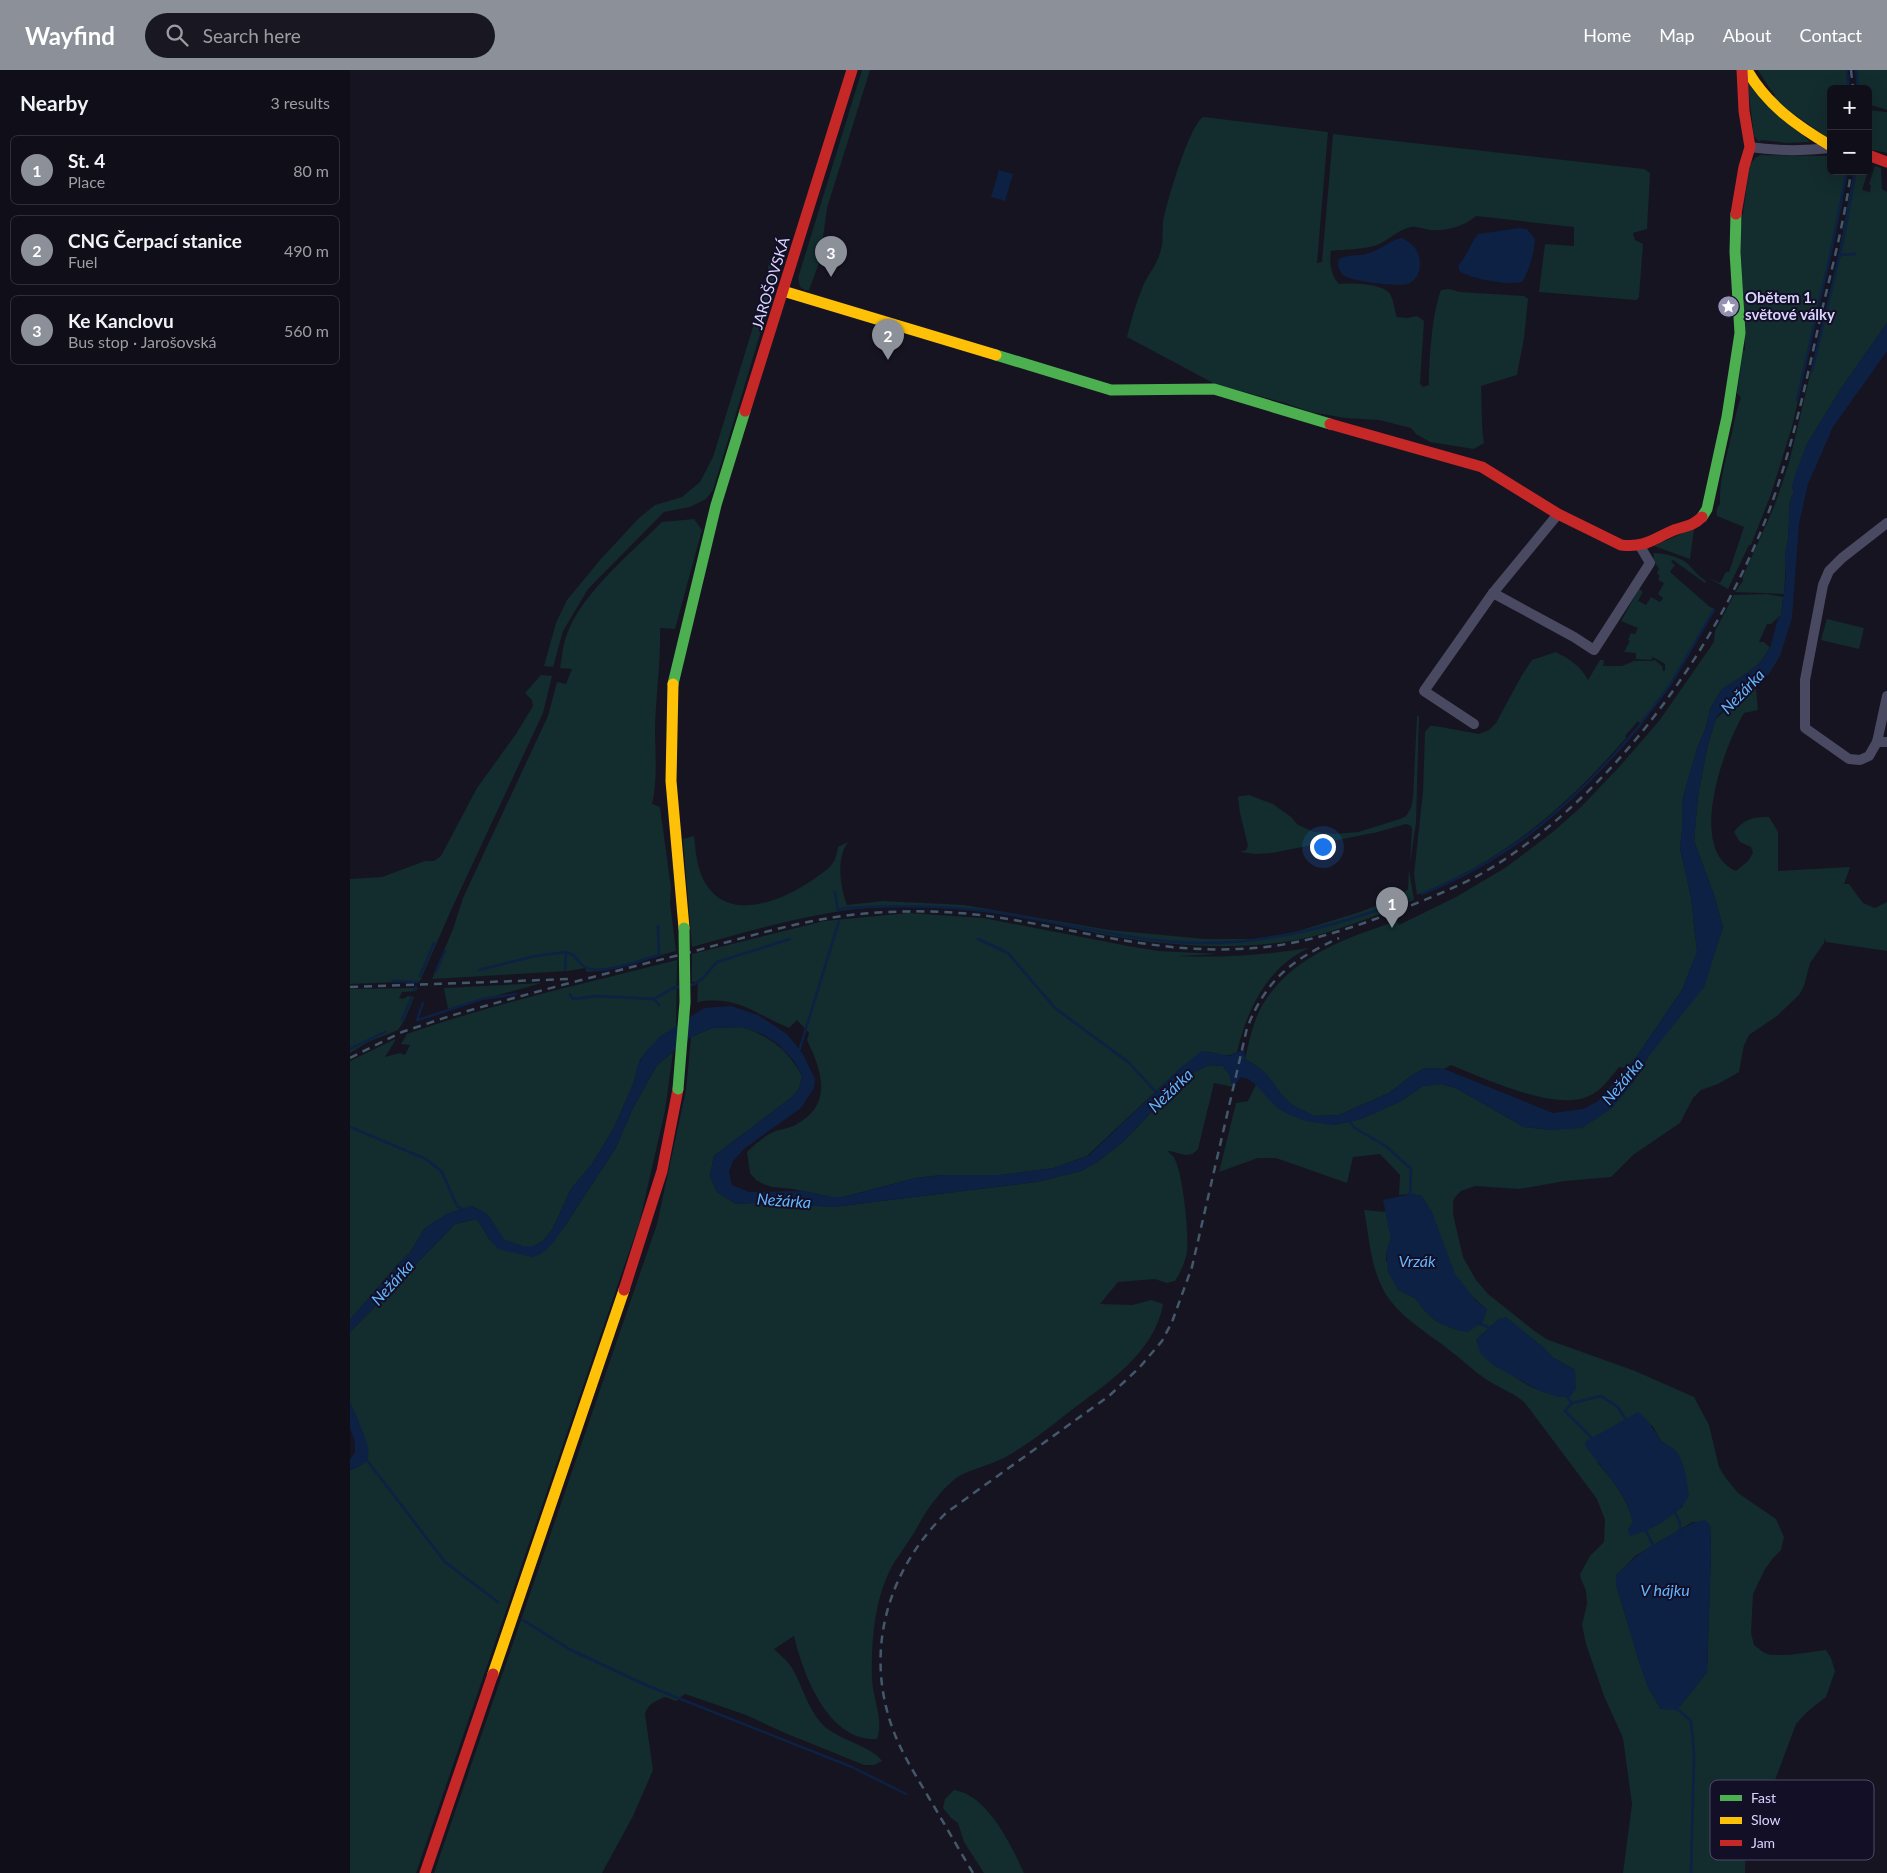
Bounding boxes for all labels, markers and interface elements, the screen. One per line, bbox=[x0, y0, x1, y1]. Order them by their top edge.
search box bbox=[145, 13, 495, 58]
text: Wayfind bbox=[25, 21, 115, 50]
icon: search bbox=[163, 21, 191, 49]
text: Search here bbox=[203, 24, 301, 47]
text: Home bbox=[1583, 24, 1631, 46]
text: Map bbox=[1659, 24, 1695, 46]
text: About bbox=[1723, 24, 1772, 46]
text: Contact bbox=[1800, 24, 1862, 46]
map controls bbox=[1827, 85, 1872, 175]
button: + bbox=[1827, 85, 1872, 130]
text: Nearby bbox=[20, 90, 88, 115]
text: 3 results bbox=[270, 93, 330, 112]
button: − bbox=[1827, 130, 1872, 175]
text: St. 4 bbox=[68, 149, 105, 172]
text: 1 bbox=[32, 161, 42, 180]
text: 80 m bbox=[293, 161, 329, 180]
text: Place bbox=[68, 172, 105, 191]
text: CNG Čerpací stanice bbox=[68, 229, 242, 252]
street label: JAROŠOVSKÁ bbox=[747, 234, 793, 331]
pin: 3 bbox=[815, 236, 847, 277]
text: 2 bbox=[32, 241, 42, 260]
text: 490 m bbox=[284, 241, 329, 260]
text: Fuel bbox=[68, 252, 98, 271]
place label: Obětem 1. světové války bbox=[1745, 288, 1835, 323]
place icon: Obětem 1. světové války bbox=[1717, 294, 1741, 318]
text: Ke Kanclovu bbox=[68, 309, 174, 332]
pin: 2 bbox=[872, 319, 904, 360]
text: 3 bbox=[32, 321, 42, 340]
text: 560 m bbox=[284, 321, 329, 340]
text: Bus stop · Jarošovská bbox=[68, 332, 217, 351]
water label: Nežárka bbox=[1716, 665, 1768, 717]
your location bbox=[1310, 834, 1336, 860]
pin: 1 bbox=[1376, 887, 1408, 928]
water label: Nežárka bbox=[1597, 1054, 1647, 1108]
water label: Nežárka bbox=[1144, 1064, 1196, 1116]
water label: Nežárka bbox=[756, 1189, 812, 1211]
water label: Vrzák bbox=[1398, 1251, 1436, 1270]
water label: Nežárka bbox=[367, 1255, 417, 1309]
water label: V hájku bbox=[1640, 1580, 1690, 1599]
legend bbox=[1710, 1780, 1874, 1860]
text: Fast bbox=[1751, 1789, 1776, 1806]
text: Slow bbox=[1751, 1811, 1781, 1828]
text: Jam bbox=[1751, 1834, 1775, 1851]

